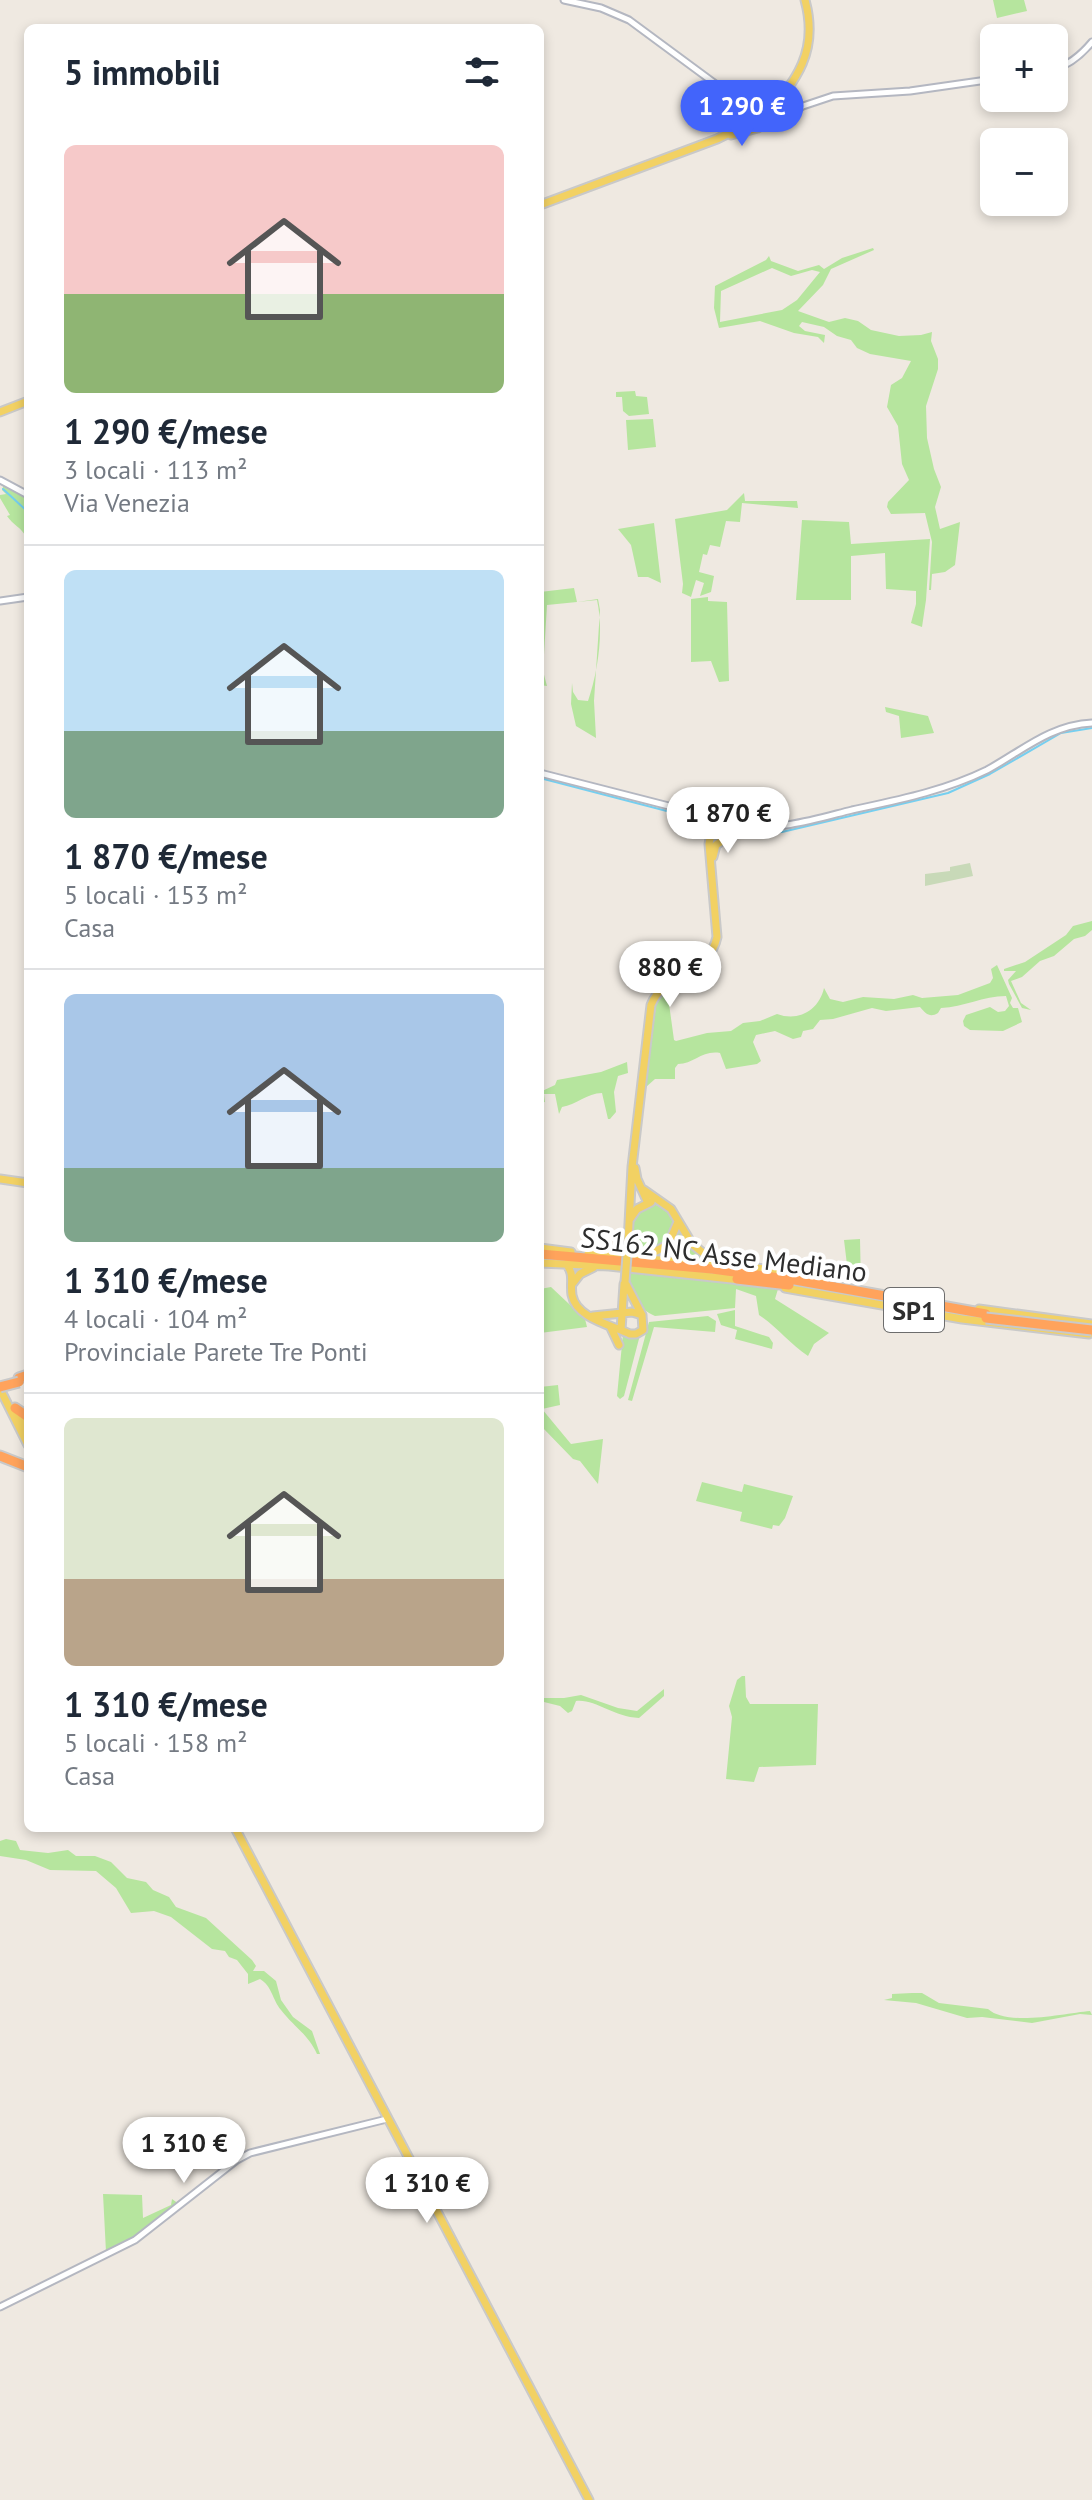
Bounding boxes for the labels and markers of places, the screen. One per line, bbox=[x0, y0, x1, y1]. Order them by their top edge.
pin: 1 290 € bbox=[668, 80, 816, 148]
pin: 1 870 € bbox=[654, 787, 802, 855]
pin: 880 € bbox=[614, 941, 726, 1009]
pin: 1 310 € bbox=[110, 2117, 258, 2185]
pin: 1 310 € bbox=[353, 2157, 501, 2225]

